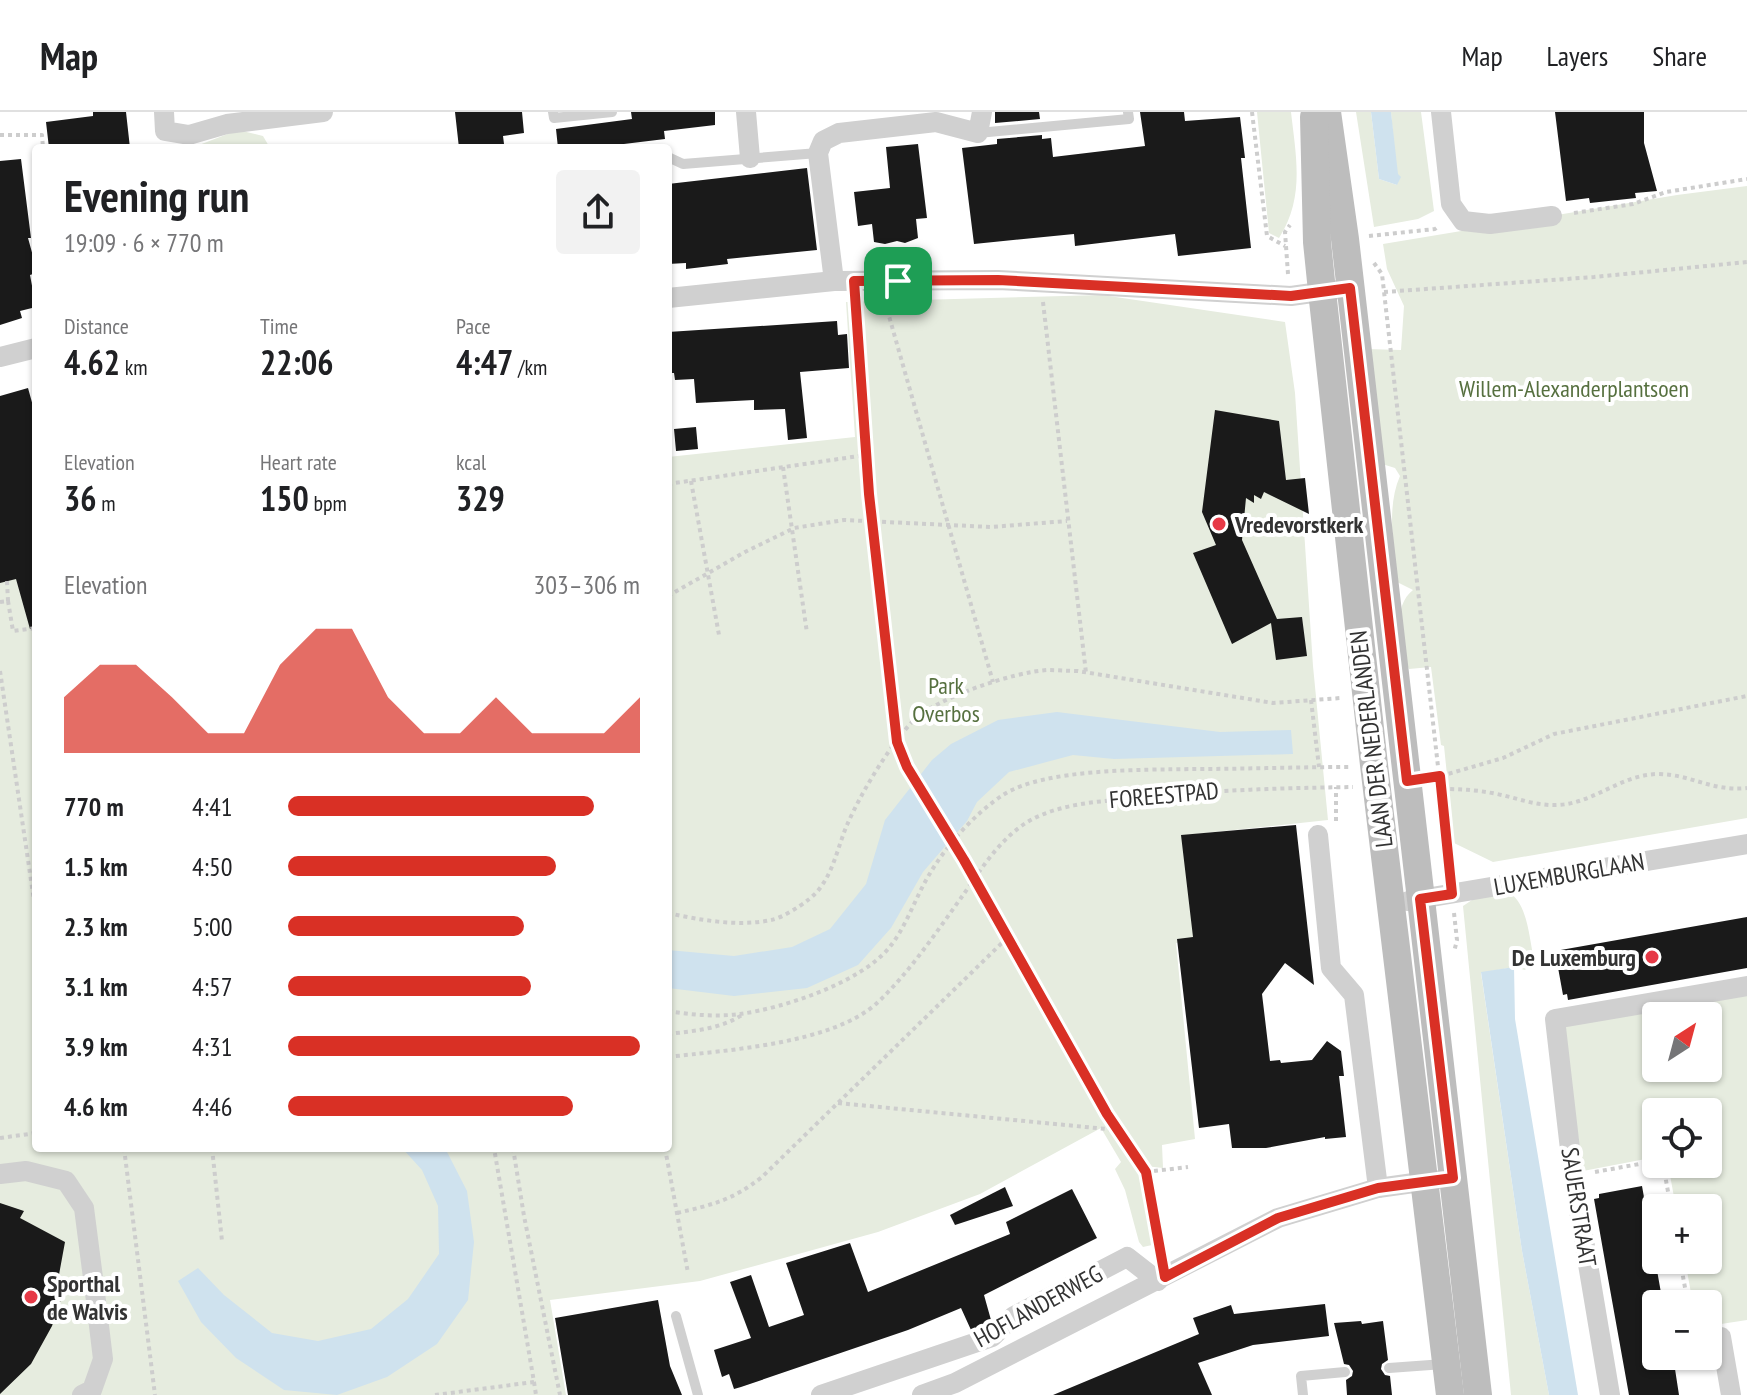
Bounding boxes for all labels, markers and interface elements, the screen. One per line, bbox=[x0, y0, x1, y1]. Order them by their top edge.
text: Map bbox=[40, 31, 98, 80]
text: Map bbox=[1461, 37, 1503, 74]
text: Layers bbox=[1547, 37, 1608, 74]
text: Share bbox=[1652, 37, 1707, 74]
text: Evening run bbox=[64, 167, 249, 224]
button: share bbox=[556, 170, 640, 254]
text: 19:09 · 6 × 770 m bbox=[64, 226, 224, 259]
pin bbox=[864, 247, 932, 315]
icon: arrive bbox=[876, 259, 920, 303]
text: Distance bbox=[64, 312, 129, 340]
text: Time bbox=[260, 312, 298, 340]
text: Pace bbox=[456, 312, 491, 340]
text: 4.62 bbox=[64, 340, 120, 384]
text: 22:06 bbox=[260, 340, 334, 384]
text: 4:47 bbox=[456, 340, 513, 384]
text: km bbox=[120, 353, 148, 381]
text: /km bbox=[513, 353, 547, 381]
park label: Willem-Alexanderplantsoen bbox=[1459, 373, 1689, 404]
text: Elevation bbox=[64, 448, 135, 476]
text: Heart rate bbox=[260, 448, 337, 476]
text: kcal bbox=[456, 448, 486, 476]
text: 36 bbox=[64, 476, 97, 520]
text: 150 bbox=[260, 476, 309, 520]
text: 329 bbox=[456, 476, 505, 520]
text: m bbox=[97, 489, 116, 517]
text: bpm bbox=[309, 489, 347, 517]
place label: Vredevorstkerk bbox=[1234, 509, 1363, 540]
marker: Vredevorstkerk bbox=[1210, 515, 1228, 533]
text: Elevation bbox=[64, 568, 147, 601]
text: 303–306 m bbox=[534, 568, 640, 601]
street label: LAAN DER NEDERLANDEN bbox=[1342, 629, 1400, 849]
park label: Park Overbos bbox=[912, 670, 980, 729]
street label: FOREESTPAD bbox=[1108, 775, 1220, 815]
text: 770 m bbox=[64, 790, 124, 823]
text: 4:41 bbox=[192, 790, 232, 823]
street label: LUXEMBURGLAAN bbox=[1491, 846, 1647, 902]
text: 1.5 km bbox=[64, 850, 128, 883]
text: 4:50 bbox=[192, 850, 232, 883]
text: 2.3 km bbox=[64, 910, 128, 943]
text: 5:00 bbox=[192, 910, 232, 943]
place label: De Luxemburg bbox=[1512, 942, 1636, 973]
marker: De Luxemburg bbox=[1643, 948, 1661, 966]
text: 3.1 km bbox=[64, 970, 128, 1003]
text: 4:57 bbox=[192, 970, 232, 1003]
north arrow bbox=[1642, 1002, 1722, 1082]
map controls bbox=[1642, 1002, 1722, 1370]
text: 3.9 km bbox=[64, 1030, 128, 1063]
text: 4:31 bbox=[192, 1030, 232, 1063]
text: 4.6 km bbox=[64, 1090, 128, 1123]
text: 4:46 bbox=[192, 1090, 232, 1123]
button: locate bbox=[1642, 1098, 1722, 1178]
street label: SAUERSTRAAT bbox=[1554, 1145, 1604, 1269]
button: + bbox=[1642, 1194, 1722, 1274]
street label: HOFLANDERWEG bbox=[968, 1258, 1108, 1354]
place label: Sporthal de Walvis bbox=[47, 1268, 128, 1327]
marker: Sporthal de Walvis bbox=[22, 1288, 40, 1306]
button: − bbox=[1642, 1290, 1722, 1370]

